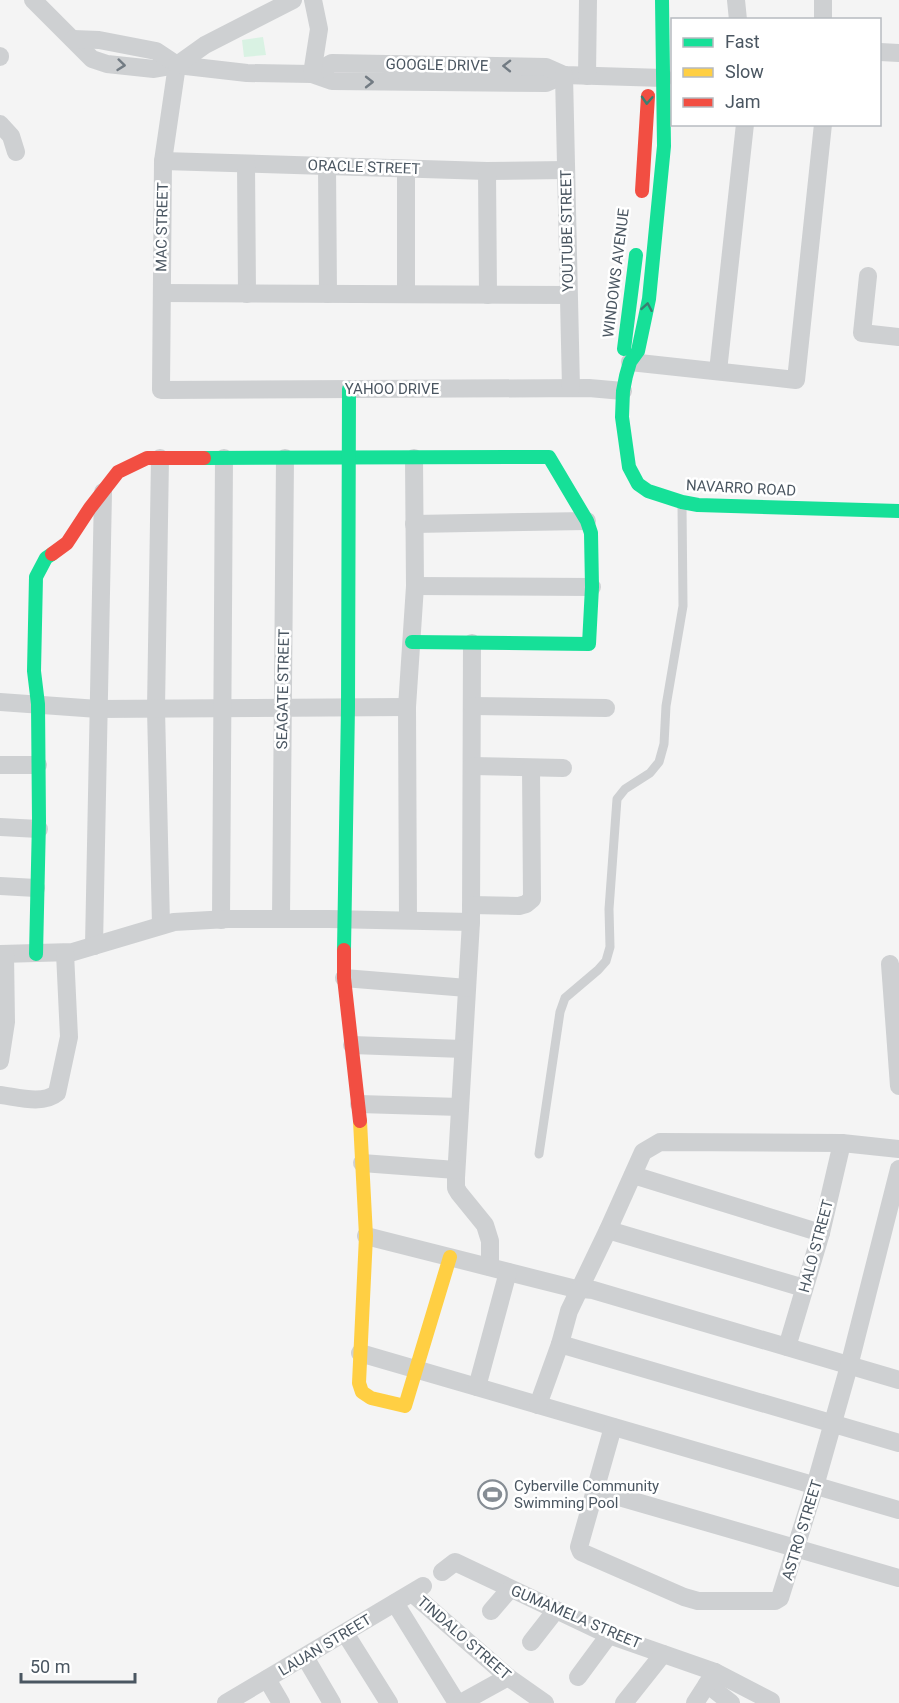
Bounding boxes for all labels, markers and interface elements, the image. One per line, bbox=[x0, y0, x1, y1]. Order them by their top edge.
legend bbox=[671, 18, 881, 126]
text: Fast bbox=[725, 31, 760, 52]
street label: GOOGLE DRIVE bbox=[386, 55, 489, 75]
one-way arrow bbox=[116, 58, 125, 71]
one-way arrow bbox=[503, 60, 512, 72]
text: Slow bbox=[725, 61, 764, 82]
one-way arrow bbox=[365, 76, 374, 88]
text: Jam bbox=[725, 91, 761, 112]
one-way arrow bbox=[641, 96, 654, 105]
street label: ORACLE STREET bbox=[307, 156, 421, 178]
street label: YOUTUBE STREET bbox=[557, 170, 577, 292]
street label: MAC STREET bbox=[152, 182, 172, 272]
street label: WINDOWS AVENUE bbox=[599, 207, 633, 339]
one-way arrow bbox=[641, 303, 653, 312]
street label: YAHOO DRIVE bbox=[345, 380, 440, 398]
street label: NAVARRO ROAD bbox=[685, 476, 797, 500]
street label: SEAGATE STREET bbox=[273, 628, 293, 749]
street label: HALO STREET bbox=[795, 1197, 837, 1294]
place label: Cyberville Community Swimming Pool bbox=[514, 1477, 659, 1512]
street label: ASTRO STREET bbox=[778, 1478, 826, 1582]
sports icon: Cyberville Community Swimming Pool bbox=[477, 1479, 509, 1511]
street label: GUMAMELA STREET bbox=[508, 1581, 644, 1653]
street label: TINDALO STREET bbox=[414, 1592, 515, 1684]
street label: LAUAN STREET bbox=[275, 1610, 375, 1680]
scale bar bbox=[21, 1646, 135, 1684]
text: 50 m bbox=[30, 1656, 70, 1677]

